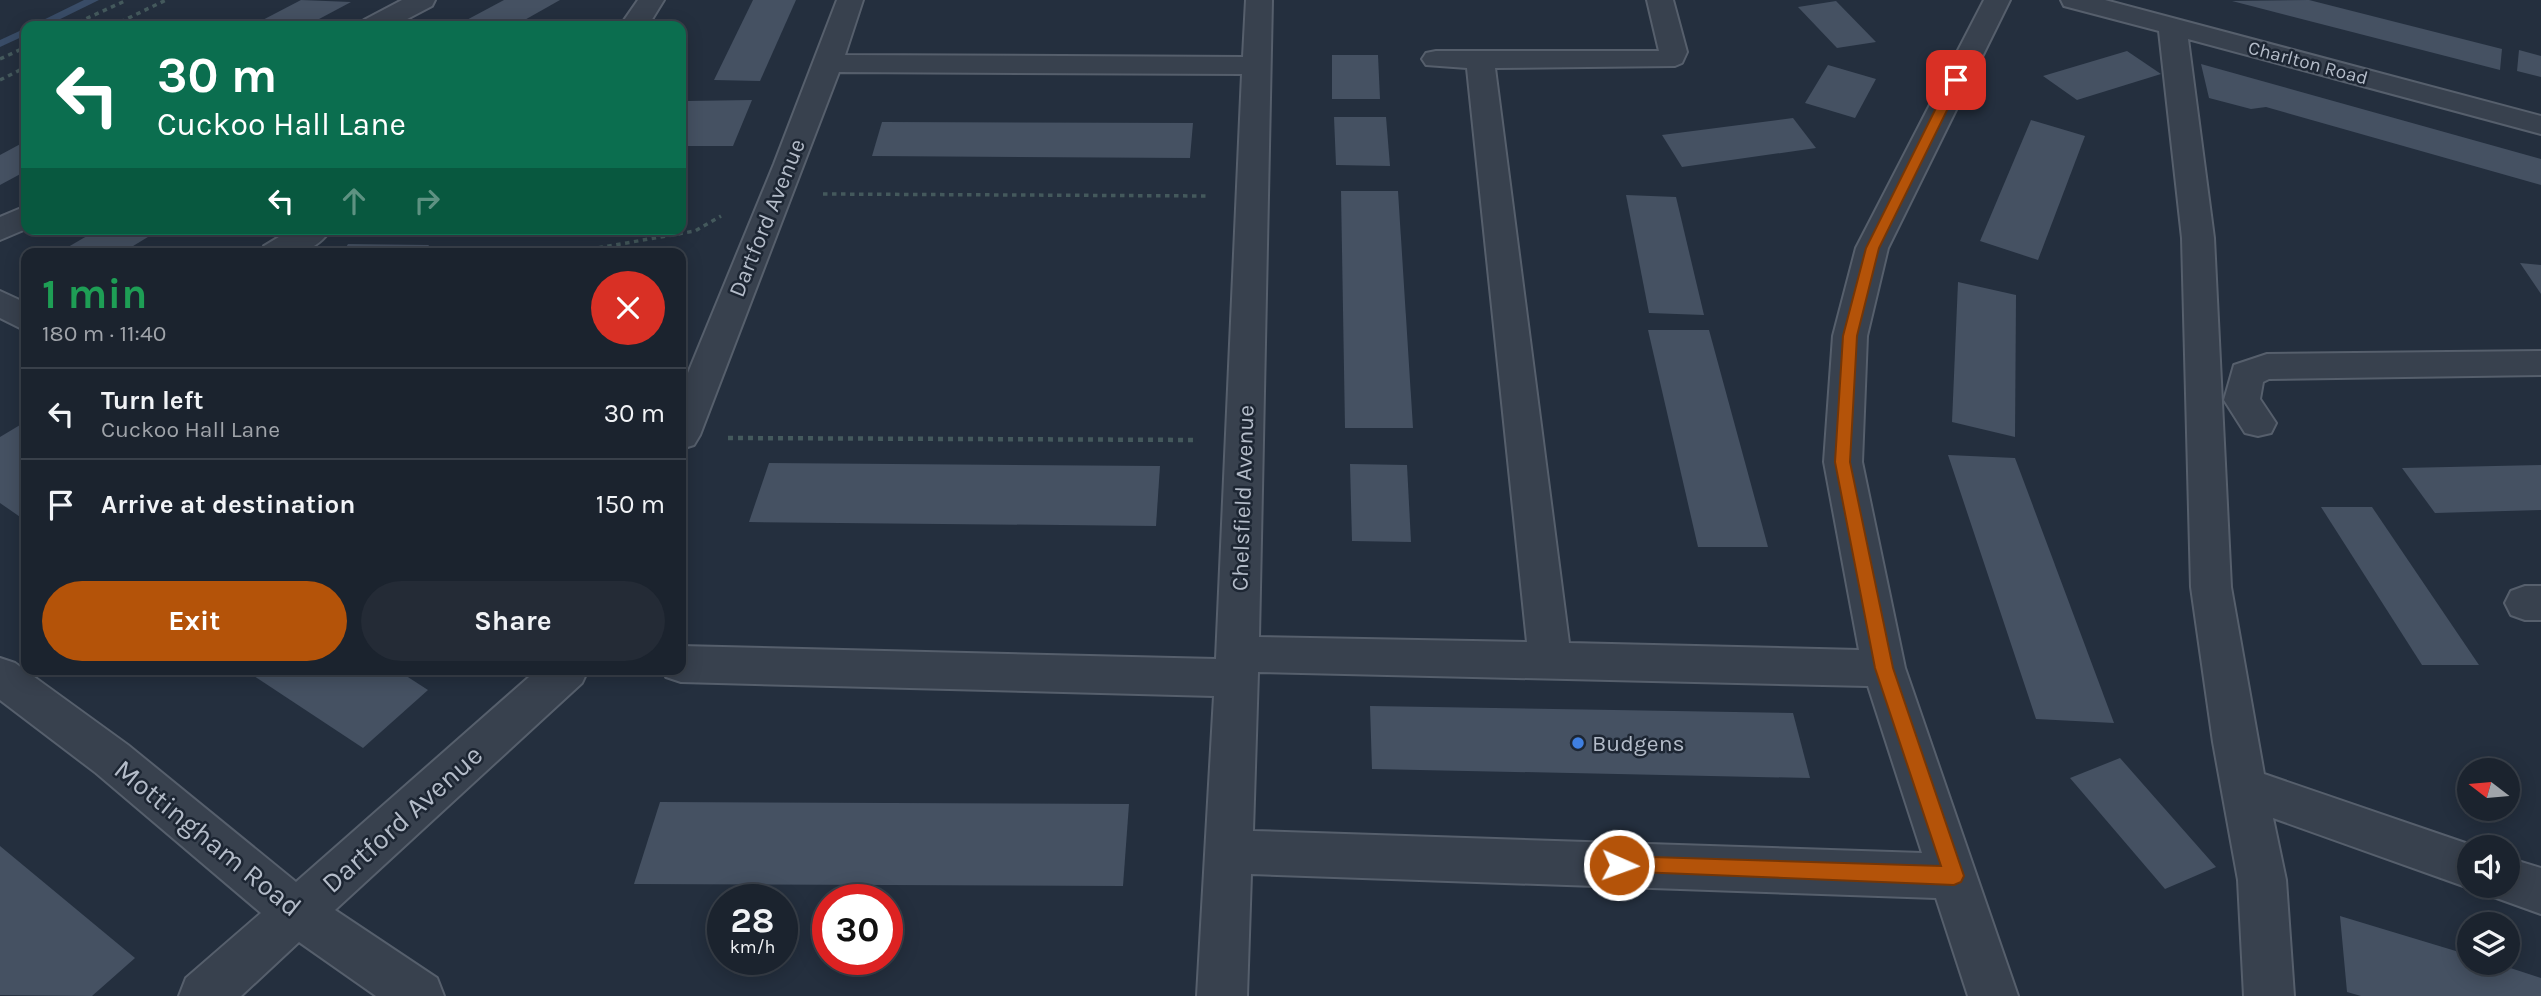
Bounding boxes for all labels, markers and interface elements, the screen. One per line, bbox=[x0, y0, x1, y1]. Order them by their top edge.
street label: Charlton Road bbox=[2246, 36, 2370, 90]
text: 30 m bbox=[157, 47, 277, 104]
icon: left bbox=[42, 49, 133, 140]
pin bbox=[1926, 50, 1986, 110]
icon: arrive bbox=[1937, 61, 1975, 99]
text: Cuckoo Hall Lane bbox=[157, 106, 406, 143]
street label: Dartford Avenue bbox=[723, 135, 811, 301]
icon: left bbox=[262, 182, 300, 220]
icon: ahead bbox=[335, 182, 373, 220]
icon: right bbox=[408, 182, 446, 220]
text: 1 min bbox=[42, 269, 147, 319]
button: close bbox=[591, 271, 665, 345]
text: 180 m · 11:40 bbox=[42, 320, 166, 347]
text: Turn left bbox=[101, 385, 203, 416]
icon: left bbox=[42, 395, 80, 433]
text: 30 m bbox=[604, 398, 665, 429]
street label: Chelsfield Avenue bbox=[1226, 405, 1260, 591]
text: Cuckoo Hall Lane bbox=[101, 416, 280, 443]
icon: arrive bbox=[42, 486, 80, 524]
text: Arrive at destination bbox=[101, 489, 355, 520]
text: 150 m bbox=[596, 489, 665, 520]
button: Exit bbox=[42, 581, 347, 661]
button: Share bbox=[361, 581, 665, 661]
place label: Budgens bbox=[1592, 730, 1685, 757]
marker: Budgens bbox=[1570, 735, 1586, 751]
street label: Dartford Avenue bbox=[315, 738, 489, 900]
street label: Mottingham Road bbox=[108, 753, 308, 923]
north arrow bbox=[2457, 758, 2520, 821]
map controls bbox=[2457, 758, 2520, 975]
position arrow bbox=[1582, 828, 1656, 902]
button: sound bbox=[2457, 835, 2520, 898]
speed limit sign: 30 bbox=[812, 884, 903, 975]
text: 28 bbox=[731, 900, 774, 941]
button: layers bbox=[2457, 912, 2520, 975]
text: km/h bbox=[730, 936, 775, 958]

